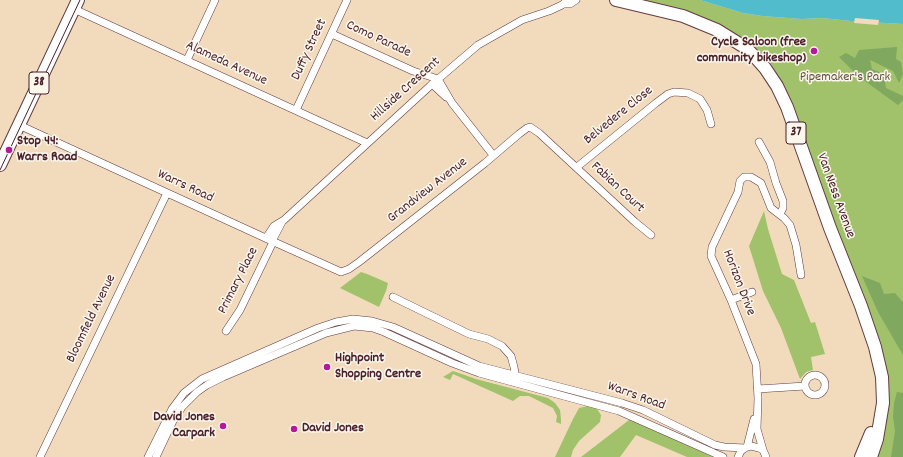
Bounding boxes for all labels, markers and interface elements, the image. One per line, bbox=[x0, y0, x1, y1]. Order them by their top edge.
street label: Duffy Street bbox=[289, 17, 331, 83]
street label: Como Parade bbox=[343, 18, 413, 62]
place label: Cycle Saloon (free community bikeshop) bbox=[697, 35, 806, 68]
street label: Alameda Avenue bbox=[183, 38, 269, 90]
marker: Cycle Saloon (free community bikeshop) bbox=[809, 46, 819, 56]
street label: Hillside Crescent bbox=[368, 54, 444, 126]
park label: Pipemaker's Park bbox=[800, 70, 890, 86]
road number: 38 bbox=[29, 72, 49, 94]
street label: Belvedere Close bbox=[581, 83, 657, 149]
road number: 37 bbox=[786, 122, 806, 144]
place label: Stop 44: Warrs Road bbox=[17, 134, 77, 166]
marker: Stop 44: Warrs Road bbox=[4, 145, 14, 155]
street label: Van Ness Avenue bbox=[812, 151, 858, 241]
street label: Grandview Avenue bbox=[385, 155, 471, 227]
street label: Fabian Court bbox=[587, 159, 647, 217]
street label: Warrs Road bbox=[154, 167, 216, 207]
street label: Primary Place bbox=[215, 245, 263, 317]
street label: Horizon Drive bbox=[718, 248, 758, 318]
street label: Bloomfield Avenue bbox=[63, 272, 121, 366]
place label: Highpoint Shopping Centre bbox=[335, 351, 421, 384]
marker: Highpoint Shopping Centre bbox=[322, 362, 332, 372]
street label: Warrs Road bbox=[605, 379, 667, 415]
place label: David Jones Carpark bbox=[153, 410, 215, 442]
marker: David Jones Carpark bbox=[218, 421, 228, 431]
place label: David Jones bbox=[302, 421, 364, 437]
marker: David Jones bbox=[289, 424, 299, 434]

